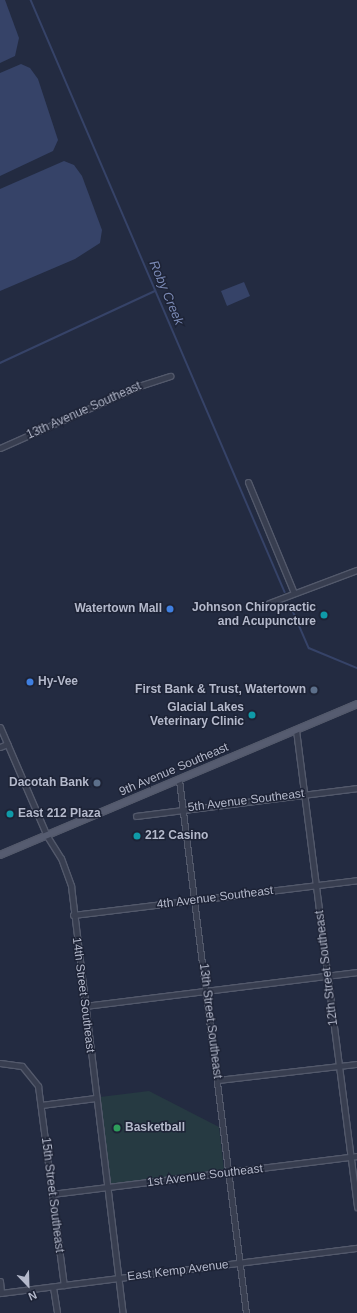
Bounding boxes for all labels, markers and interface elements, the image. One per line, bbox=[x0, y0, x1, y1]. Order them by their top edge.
water label: Roby Creek bbox=[145, 258, 187, 328]
street label: 13th Avenue Southeast bbox=[24, 379, 144, 443]
place label: Johnson Chiropractic and Acupuncture bbox=[192, 601, 316, 629]
place label: Watertown Mall bbox=[74, 602, 162, 616]
marker: Watertown Mall bbox=[165, 604, 175, 614]
marker: Johnson Chiropractic and Acupuncture bbox=[319, 610, 329, 620]
place label: Hy-Vee bbox=[38, 675, 78, 689]
marker: Hy-Vee bbox=[25, 677, 35, 687]
place label: First Bank & Trust, Watertown bbox=[135, 683, 306, 697]
marker: First Bank & Trust, Watertown bbox=[309, 685, 319, 695]
place label: Glacial Lakes Veterinary Clinic bbox=[150, 701, 244, 729]
marker: Glacial Lakes Veterinary Clinic bbox=[247, 710, 257, 720]
street label: 9th Avenue Southeast bbox=[117, 740, 231, 800]
place label: Dacotah Bank bbox=[9, 776, 89, 790]
marker: Dacotah Bank bbox=[92, 778, 102, 788]
street label: 5th Avenue Southeast bbox=[187, 787, 305, 815]
place label: East 212 Plaza bbox=[18, 807, 101, 821]
marker: East 212 Plaza bbox=[5, 809, 15, 819]
place label: 212 Casino bbox=[145, 829, 208, 843]
marker: 212 Casino bbox=[132, 831, 142, 841]
street label: 4th Avenue Southeast bbox=[156, 884, 274, 912]
street label: 12th Street Southeast bbox=[313, 910, 341, 1026]
street label: 14th Street Southeast bbox=[69, 937, 97, 1053]
street label: 13th Street Southeast bbox=[196, 963, 224, 1079]
place label: Basketball bbox=[125, 1121, 185, 1135]
marker: Basketball bbox=[112, 1123, 122, 1133]
street label: 15th Street Southeast bbox=[38, 1137, 66, 1253]
street label: 1st Avenue Southeast bbox=[146, 1162, 264, 1190]
street label: East Kemp Avenue bbox=[126, 1258, 230, 1284]
north arrow bbox=[8, 1265, 48, 1305]
text: N bbox=[27, 1289, 39, 1303]

